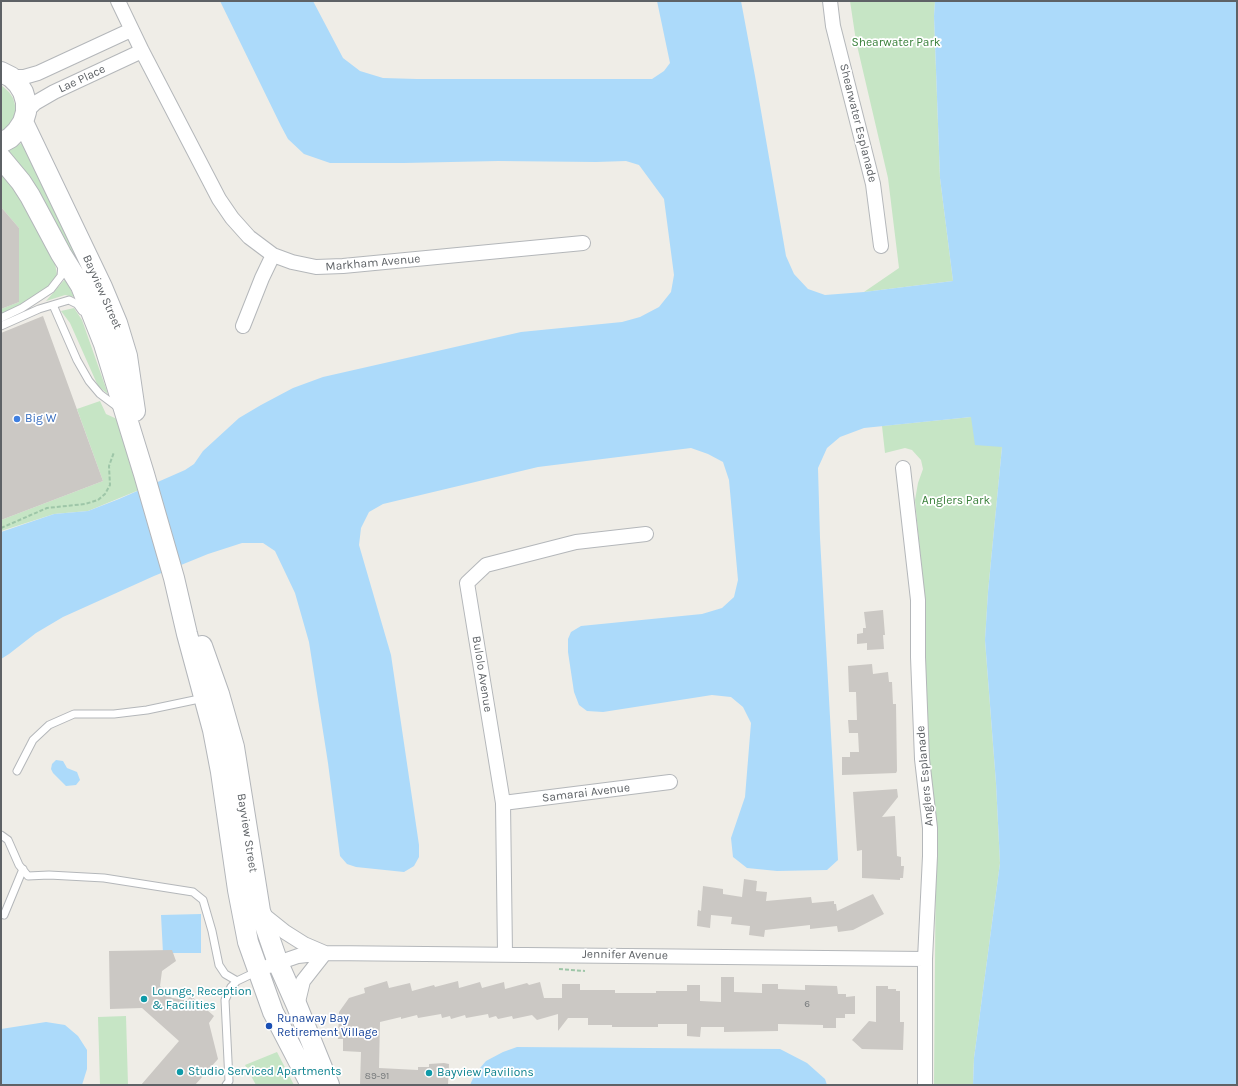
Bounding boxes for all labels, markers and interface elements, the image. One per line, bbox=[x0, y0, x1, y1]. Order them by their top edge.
park label: Shearwater Park bbox=[851, 36, 941, 50]
street label: Lae Place bbox=[56, 62, 108, 96]
street label: Shearwater Esplanade bbox=[836, 62, 880, 184]
street label: Markham Avenue bbox=[325, 252, 421, 274]
street label: Bayview Street bbox=[79, 253, 125, 331]
place label: Big W bbox=[25, 412, 56, 426]
marker: Big W bbox=[12, 414, 22, 424]
park label: Anglers Park bbox=[922, 494, 990, 508]
street label: Bulolo Avenue bbox=[469, 635, 495, 713]
street label: Anglers Esplanade bbox=[913, 725, 937, 827]
street label: Samarai Avenue bbox=[541, 780, 631, 806]
street label: Bayview Street bbox=[234, 792, 260, 874]
street label: Jennifer Avenue bbox=[582, 947, 668, 963]
place label: Lounge, Reception & Facilities bbox=[152, 985, 252, 1013]
marker: Lounge, Reception & Facilities bbox=[139, 994, 149, 1004]
house number: 6 bbox=[804, 998, 810, 1010]
place label: Runaway Bay Retirement Village bbox=[277, 1012, 378, 1040]
marker: Runaway Bay Retirement Village bbox=[264, 1021, 274, 1031]
place label: Studio Serviced Apartments bbox=[188, 1065, 342, 1079]
place label: Bayview Pavilions bbox=[437, 1066, 534, 1080]
marker: Studio Serviced Apartments bbox=[175, 1067, 185, 1077]
marker: Bayview Pavilions bbox=[424, 1068, 434, 1078]
house number: 89-91 bbox=[365, 1070, 389, 1082]

